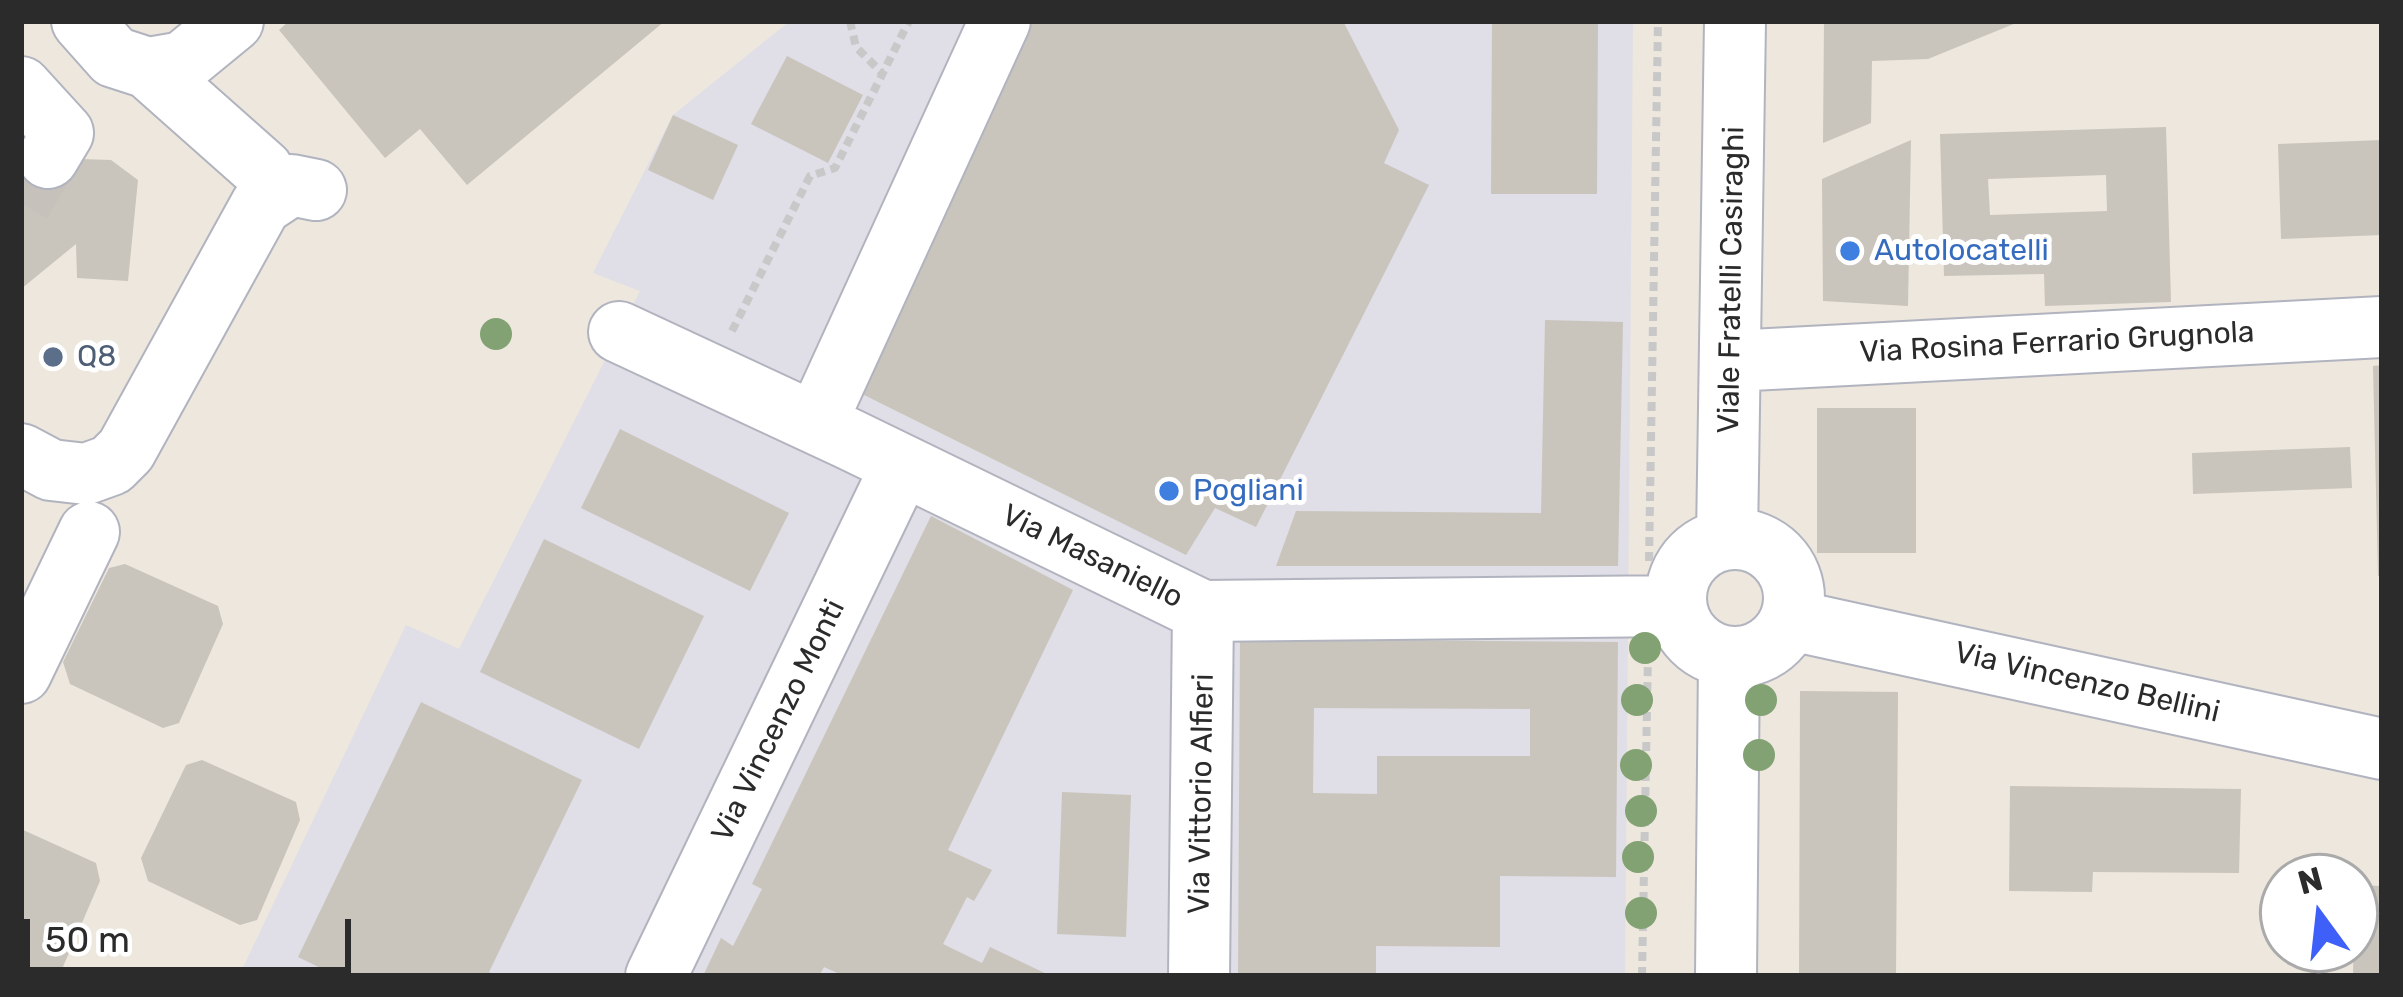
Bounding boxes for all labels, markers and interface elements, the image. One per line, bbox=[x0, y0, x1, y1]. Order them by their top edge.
street label: Viale Fratelli Casiraghi bbox=[1711, 126, 1753, 434]
place label: Autolocatelli bbox=[1874, 233, 2049, 269]
marker: Autolocatelli bbox=[1837, 238, 1863, 264]
street label: Via Rosina Ferrario Grugnola bbox=[1859, 315, 2255, 371]
place label: Q8 bbox=[77, 339, 116, 375]
marker: Q8 bbox=[40, 344, 66, 370]
place label: Pogliani bbox=[1193, 473, 1304, 509]
marker: Pogliani bbox=[1156, 478, 1182, 504]
street label: Via Masaniello bbox=[996, 498, 1188, 616]
street label: Via Vincenzo Monti bbox=[705, 594, 853, 848]
street label: Via Vincenzo Bellini bbox=[1951, 635, 2223, 731]
street label: Via Vittorio Alfieri bbox=[1182, 673, 1222, 915]
north arrow bbox=[2259, 853, 2379, 973]
text: N bbox=[2294, 859, 2327, 903]
scale bar bbox=[30, 895, 357, 969]
text: 50 m bbox=[45, 918, 130, 961]

